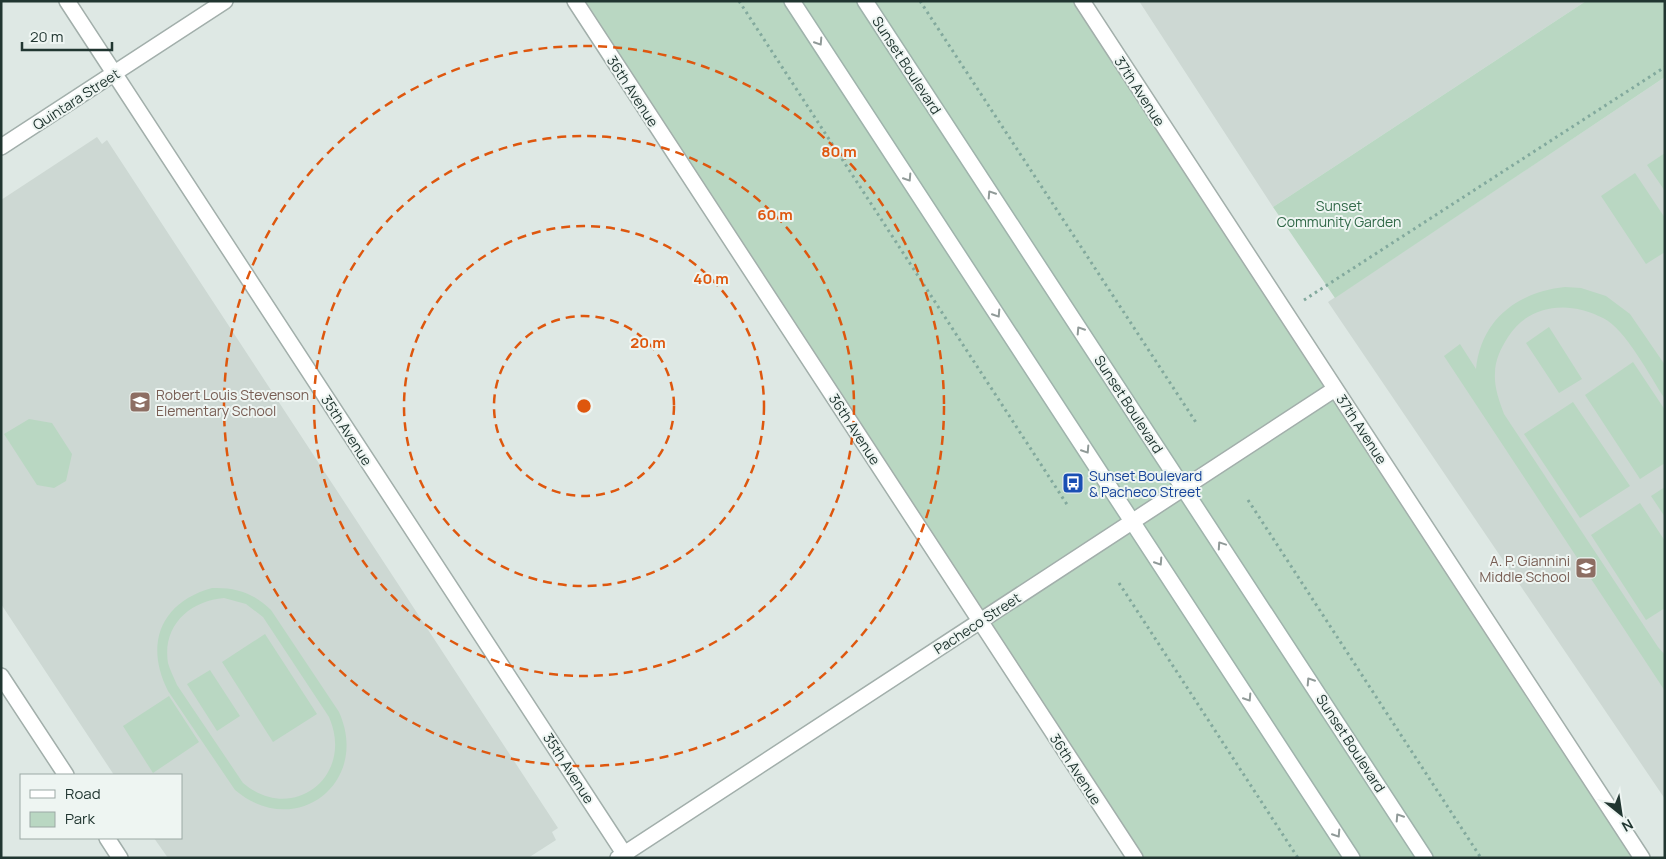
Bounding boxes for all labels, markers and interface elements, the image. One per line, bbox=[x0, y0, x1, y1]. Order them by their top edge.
street label: Sunset Boulevard bbox=[868, 12, 946, 118]
scale bar bbox=[22, 20, 112, 52]
text: 20 m bbox=[30, 26, 63, 47]
one-way arrow bbox=[813, 36, 822, 46]
street label: 36th Avenue bbox=[603, 52, 663, 130]
street label: 37th Avenue bbox=[1110, 53, 1170, 129]
street label: Quintara Street bbox=[29, 64, 123, 134]
text: 80 m bbox=[821, 141, 857, 162]
one-way arrow bbox=[902, 172, 911, 182]
one-way arrow bbox=[988, 190, 997, 199]
park label: Sunset Community Garden bbox=[1277, 196, 1401, 231]
text: 60 m bbox=[757, 204, 793, 225]
text: 40 m bbox=[693, 268, 729, 289]
one-way arrow bbox=[990, 309, 1000, 318]
one-way arrow bbox=[1077, 326, 1086, 335]
text: 20 m bbox=[630, 332, 666, 353]
street label: Sunset Boulevard bbox=[1090, 351, 1168, 457]
place label: Robert Louis Stevenson Elementary School bbox=[156, 385, 309, 420]
school or university icon: Robert Louis Stevenson Elementary School bbox=[128, 390, 152, 414]
street label: 36th Avenue bbox=[825, 390, 885, 468]
street label: 35th Avenue bbox=[317, 391, 377, 469]
street label: 37th Avenue bbox=[1332, 391, 1392, 467]
centre of rings bbox=[575, 397, 593, 415]
one-way arrow bbox=[1079, 445, 1089, 454]
place label: Sunset Boulevard & Pacheco Street bbox=[1089, 466, 1202, 501]
bus stop icon: Sunset Boulevard & Pacheco Street bbox=[1061, 471, 1085, 495]
one-way arrow bbox=[1218, 541, 1227, 551]
place label: A. P. Giannini Middle School bbox=[1480, 551, 1570, 586]
school or university icon: A. P. Giannini Middle School bbox=[1574, 556, 1598, 580]
one-way arrow bbox=[1153, 557, 1162, 566]
street label: Pacheco Street bbox=[930, 588, 1024, 658]
one-way arrow bbox=[1307, 677, 1316, 687]
street label: Sunset Boulevard bbox=[1312, 690, 1390, 796]
one-way arrow bbox=[1242, 693, 1251, 702]
street label: 35th Avenue bbox=[539, 729, 599, 807]
street label: 36th Avenue bbox=[1046, 730, 1106, 808]
legend bbox=[20, 774, 182, 839]
text: Road bbox=[65, 783, 101, 804]
north arrow bbox=[1596, 789, 1646, 839]
text: Park bbox=[65, 808, 95, 829]
one-way arrow bbox=[1395, 813, 1405, 822]
text: N bbox=[1619, 815, 1637, 836]
one-way arrow bbox=[1331, 829, 1340, 838]

